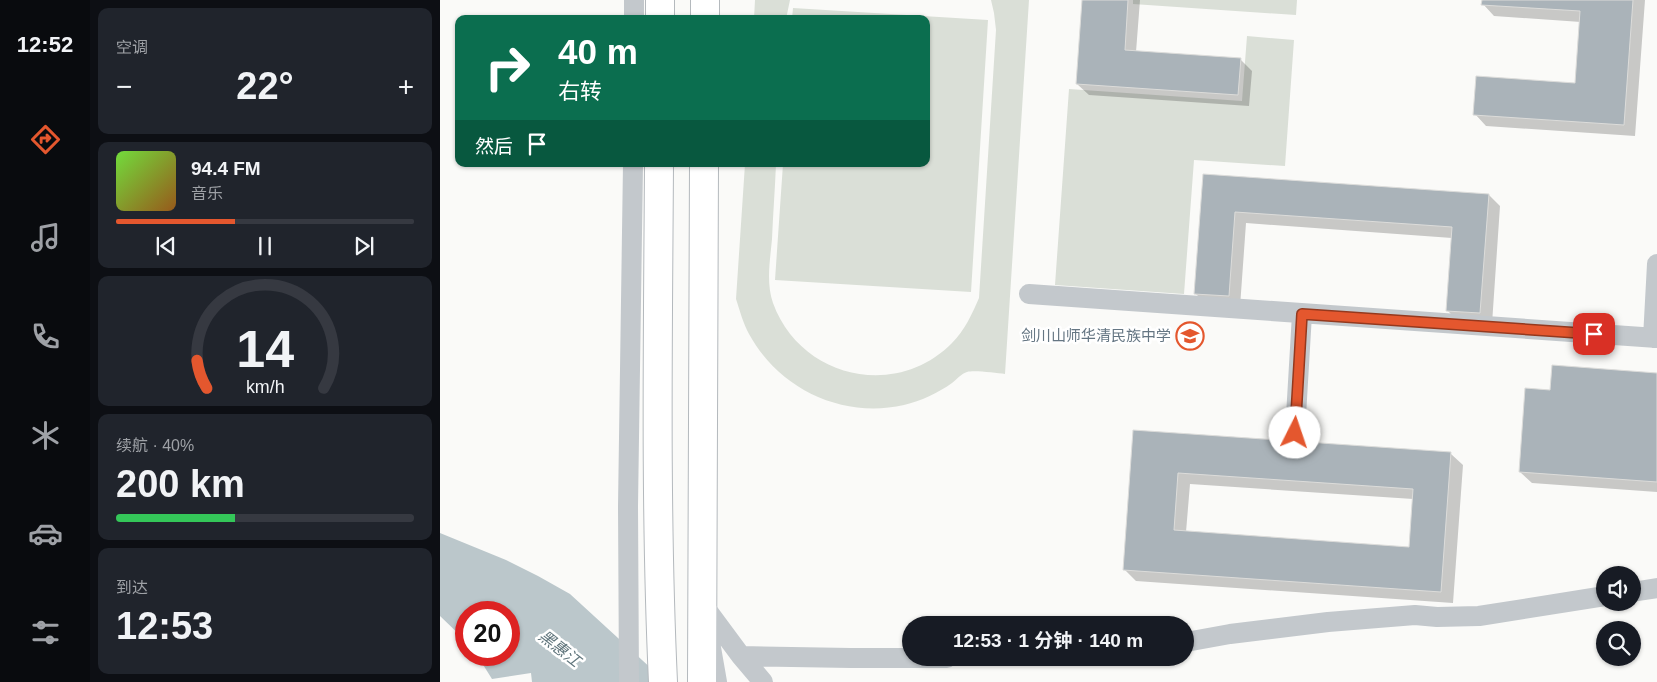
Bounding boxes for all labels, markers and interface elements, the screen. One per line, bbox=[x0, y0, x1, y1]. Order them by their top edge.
text: 12:52 bbox=[17, 32, 73, 57]
text: 40 m bbox=[558, 32, 638, 71]
icon: right bbox=[475, 35, 540, 100]
text: 空调 bbox=[116, 39, 148, 56]
text: 22° bbox=[236, 65, 294, 107]
text: − bbox=[116, 71, 132, 102]
text: + bbox=[398, 71, 414, 102]
text: 右转 bbox=[558, 79, 602, 104]
icon: directions bbox=[28, 122, 63, 157]
icon: arrive bbox=[523, 130, 551, 158]
text: 然后 bbox=[475, 136, 513, 157]
text: 94.4 FM bbox=[191, 158, 261, 179]
text: 音乐 bbox=[191, 185, 223, 202]
icon: music bbox=[28, 220, 63, 255]
icon: previous bbox=[152, 232, 180, 260]
icon: pause bbox=[251, 232, 279, 260]
icon: next bbox=[350, 232, 378, 260]
pin bbox=[1573, 313, 1615, 355]
icon: phone bbox=[28, 319, 63, 354]
text: 14 bbox=[236, 320, 294, 378]
icon: arrive bbox=[1580, 320, 1608, 348]
school or university icon: 剑川山师华清民族中学 bbox=[1175, 321, 1205, 351]
place label: 剑川山师华清民族中学 bbox=[1021, 327, 1171, 344]
text: km/h bbox=[246, 377, 284, 397]
position arrow bbox=[1268, 406, 1320, 458]
icon: climate bbox=[28, 418, 63, 453]
text: 续航 · 40% bbox=[116, 437, 194, 454]
text: 200 km bbox=[116, 463, 245, 505]
icon: car bbox=[28, 516, 63, 551]
map controls bbox=[1596, 566, 1641, 666]
button: sound bbox=[1596, 566, 1641, 611]
text: 到达 bbox=[116, 579, 148, 596]
speed limit sign: 20 bbox=[455, 601, 520, 666]
text: 12:53 bbox=[116, 605, 213, 647]
icon: filters bbox=[28, 615, 63, 650]
button: search bbox=[1596, 621, 1641, 666]
water label: 黑惠江 bbox=[536, 627, 585, 671]
text: 12:53 · 1 分钟 · 140 m bbox=[953, 630, 1143, 651]

